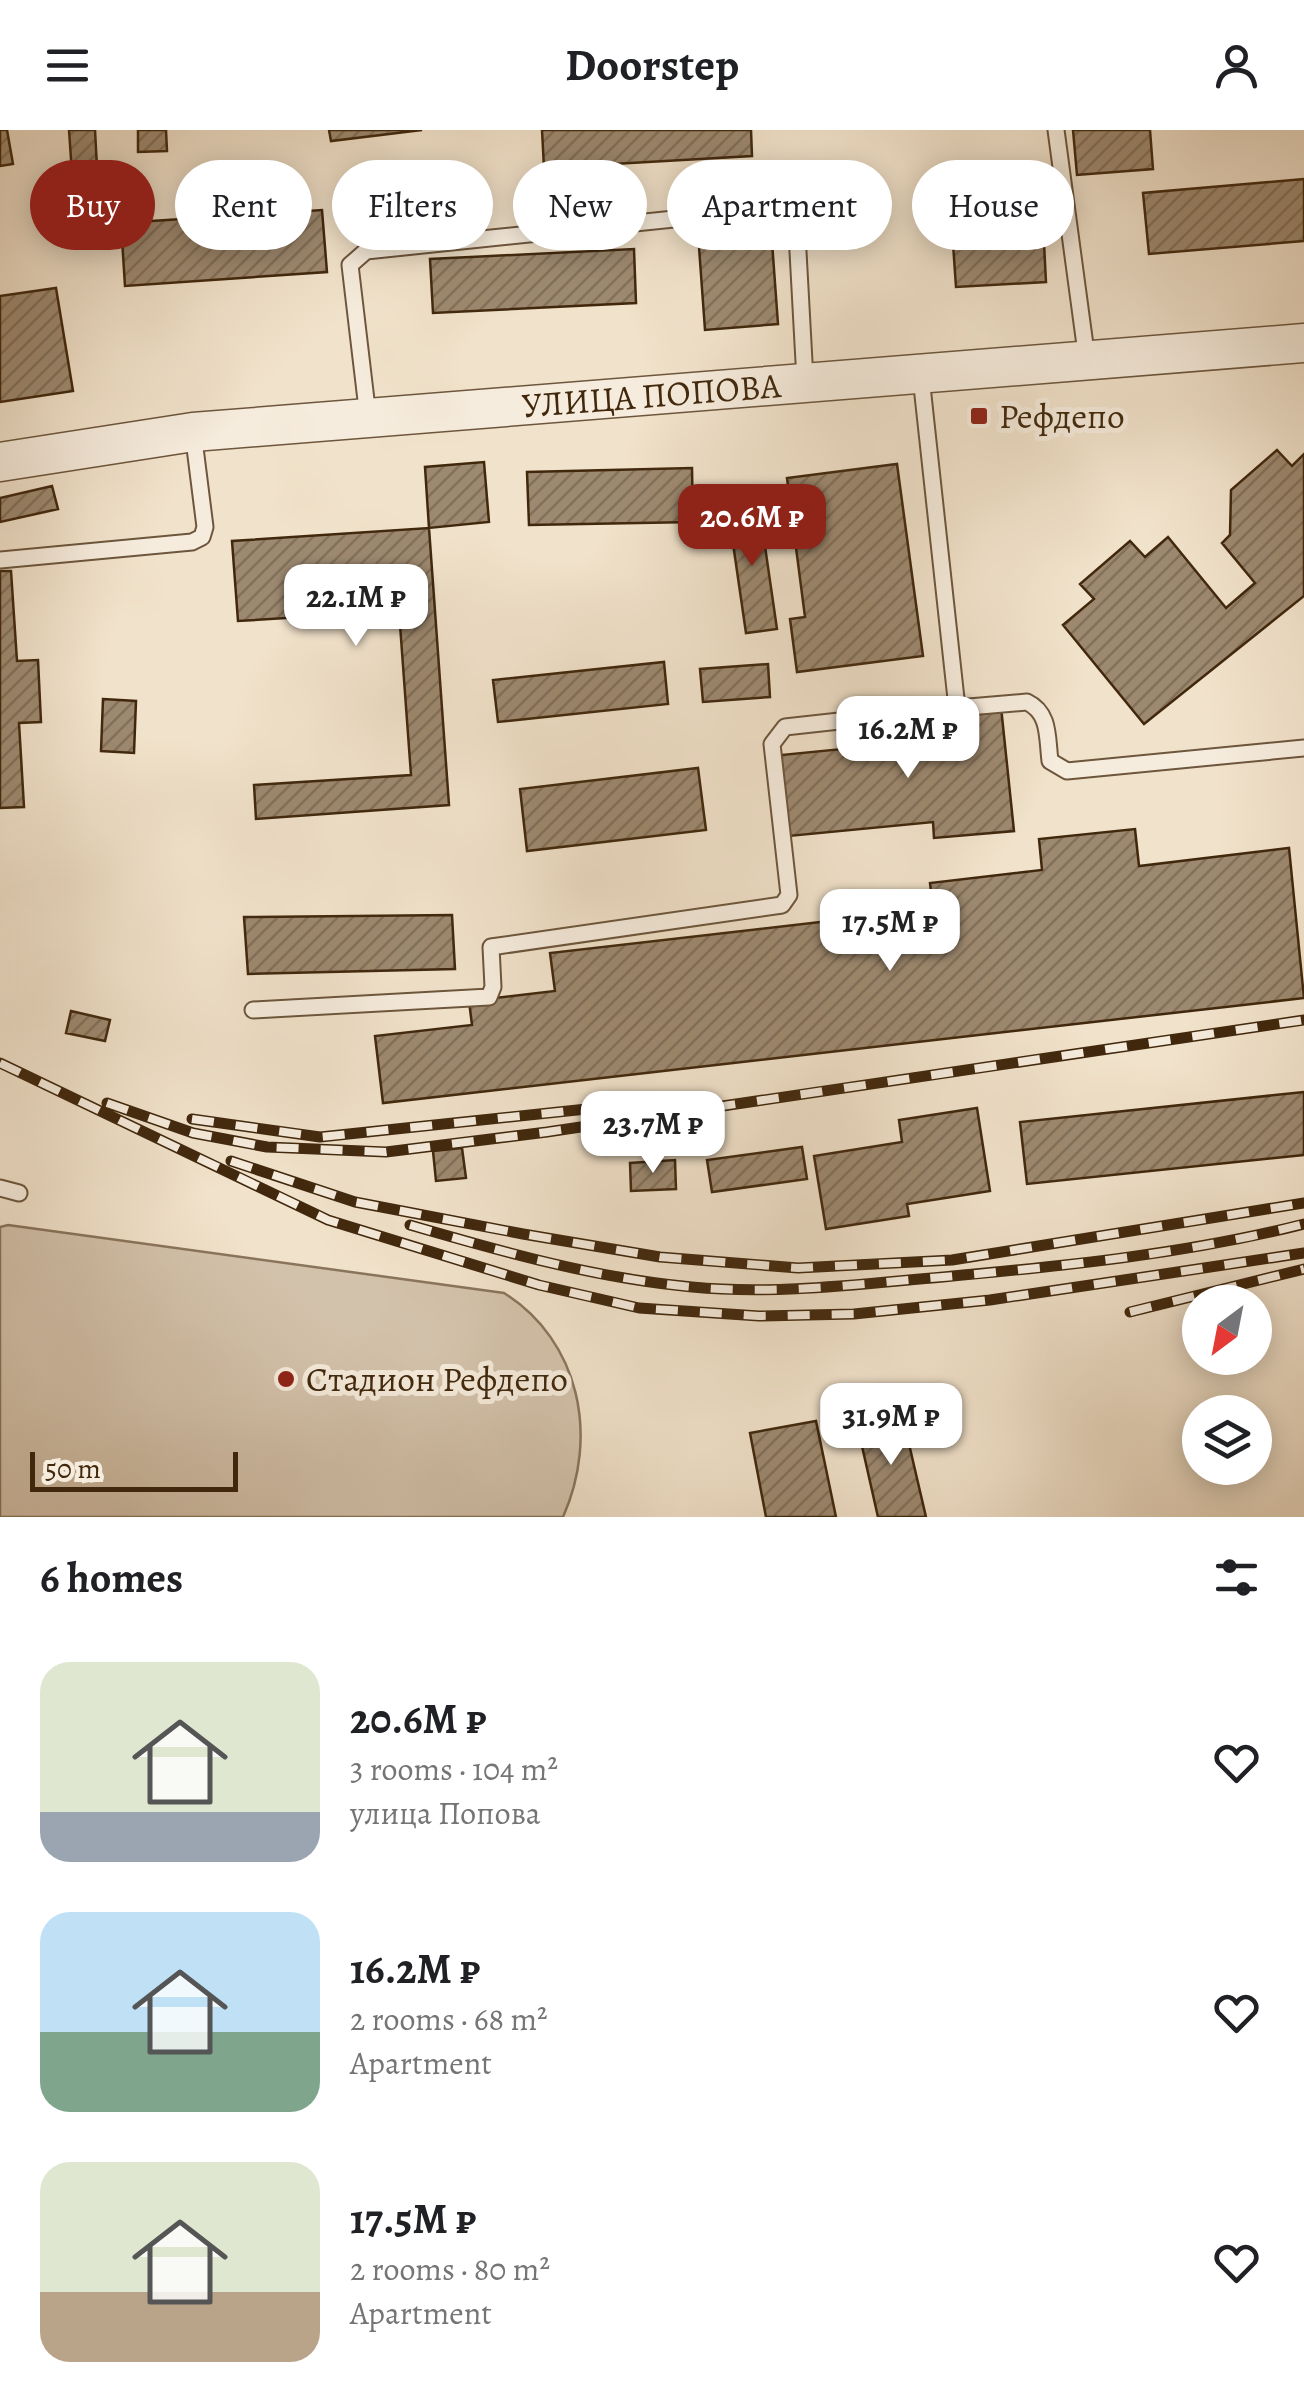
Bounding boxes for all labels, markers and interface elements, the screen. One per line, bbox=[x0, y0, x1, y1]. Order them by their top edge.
text: Doorstep bbox=[565, 34, 739, 96]
icon: menu bbox=[40, 38, 95, 93]
icon: person bbox=[1209, 38, 1264, 93]
chip: Buy bbox=[30, 160, 155, 250]
chip: Rent bbox=[175, 160, 312, 250]
chip: Filters bbox=[332, 160, 493, 250]
chip: New bbox=[513, 160, 647, 250]
chip: Apartment bbox=[667, 160, 892, 250]
chip: House bbox=[912, 160, 1074, 250]
street label: УЛИЦА ПОПОВА bbox=[520, 361, 783, 430]
place label: Рефдепо bbox=[999, 392, 1125, 440]
marker: Рефдепо bbox=[968, 405, 990, 427]
pin: 20.6M ₽ bbox=[660, 484, 844, 569]
text: 20.6M ₽ bbox=[700, 494, 804, 538]
pin: 22.1M ₽ bbox=[264, 564, 448, 649]
text: 22.1M ₽ bbox=[306, 574, 406, 618]
pin: 16.2M ₽ bbox=[816, 696, 1000, 781]
text: 16.2M ₽ bbox=[858, 706, 958, 750]
pin: 17.5M ₽ bbox=[798, 889, 982, 974]
text: 17.5M ₽ bbox=[842, 899, 938, 943]
pin: 23.7M ₽ bbox=[561, 1091, 745, 1176]
text: 23.7M ₽ bbox=[603, 1101, 703, 1145]
north arrow bbox=[1182, 1285, 1272, 1375]
map controls bbox=[1182, 1285, 1272, 1485]
place label: Стадион Рефдепо bbox=[306, 1355, 568, 1403]
marker: Стадион Рефдепо bbox=[275, 1368, 297, 1390]
pin: 31.9M ₽ bbox=[799, 1383, 983, 1468]
text: 31.9M ₽ bbox=[842, 1393, 940, 1437]
button: layers bbox=[1182, 1395, 1272, 1485]
scale bar bbox=[30, 1447, 238, 1492]
text: 50 m bbox=[45, 1450, 101, 1488]
text: 6 homes bbox=[40, 1549, 183, 1606]
icon: filters bbox=[1209, 1550, 1264, 1605]
text: 20.6M ₽ bbox=[350, 1690, 487, 1747]
icon: home bbox=[120, 1702, 240, 1822]
icon: heart bbox=[1209, 1735, 1264, 1790]
text: 3 rooms · 104 m² bbox=[350, 1747, 558, 1791]
text: улица Попова bbox=[350, 1791, 541, 1835]
text: 16.2M ₽ bbox=[350, 1940, 480, 1997]
icon: home bbox=[120, 1952, 240, 2072]
icon: heart bbox=[1209, 1985, 1264, 2040]
text: 2 rooms · 68 m² bbox=[350, 1997, 548, 2041]
text: Apartment bbox=[350, 2041, 492, 2085]
text: 17.5M ₽ bbox=[350, 2190, 476, 2247]
icon: home bbox=[120, 2202, 240, 2322]
icon: heart bbox=[1209, 2235, 1264, 2290]
text: 2 rooms · 80 m² bbox=[350, 2247, 550, 2291]
text: Apartment bbox=[350, 2291, 492, 2335]

